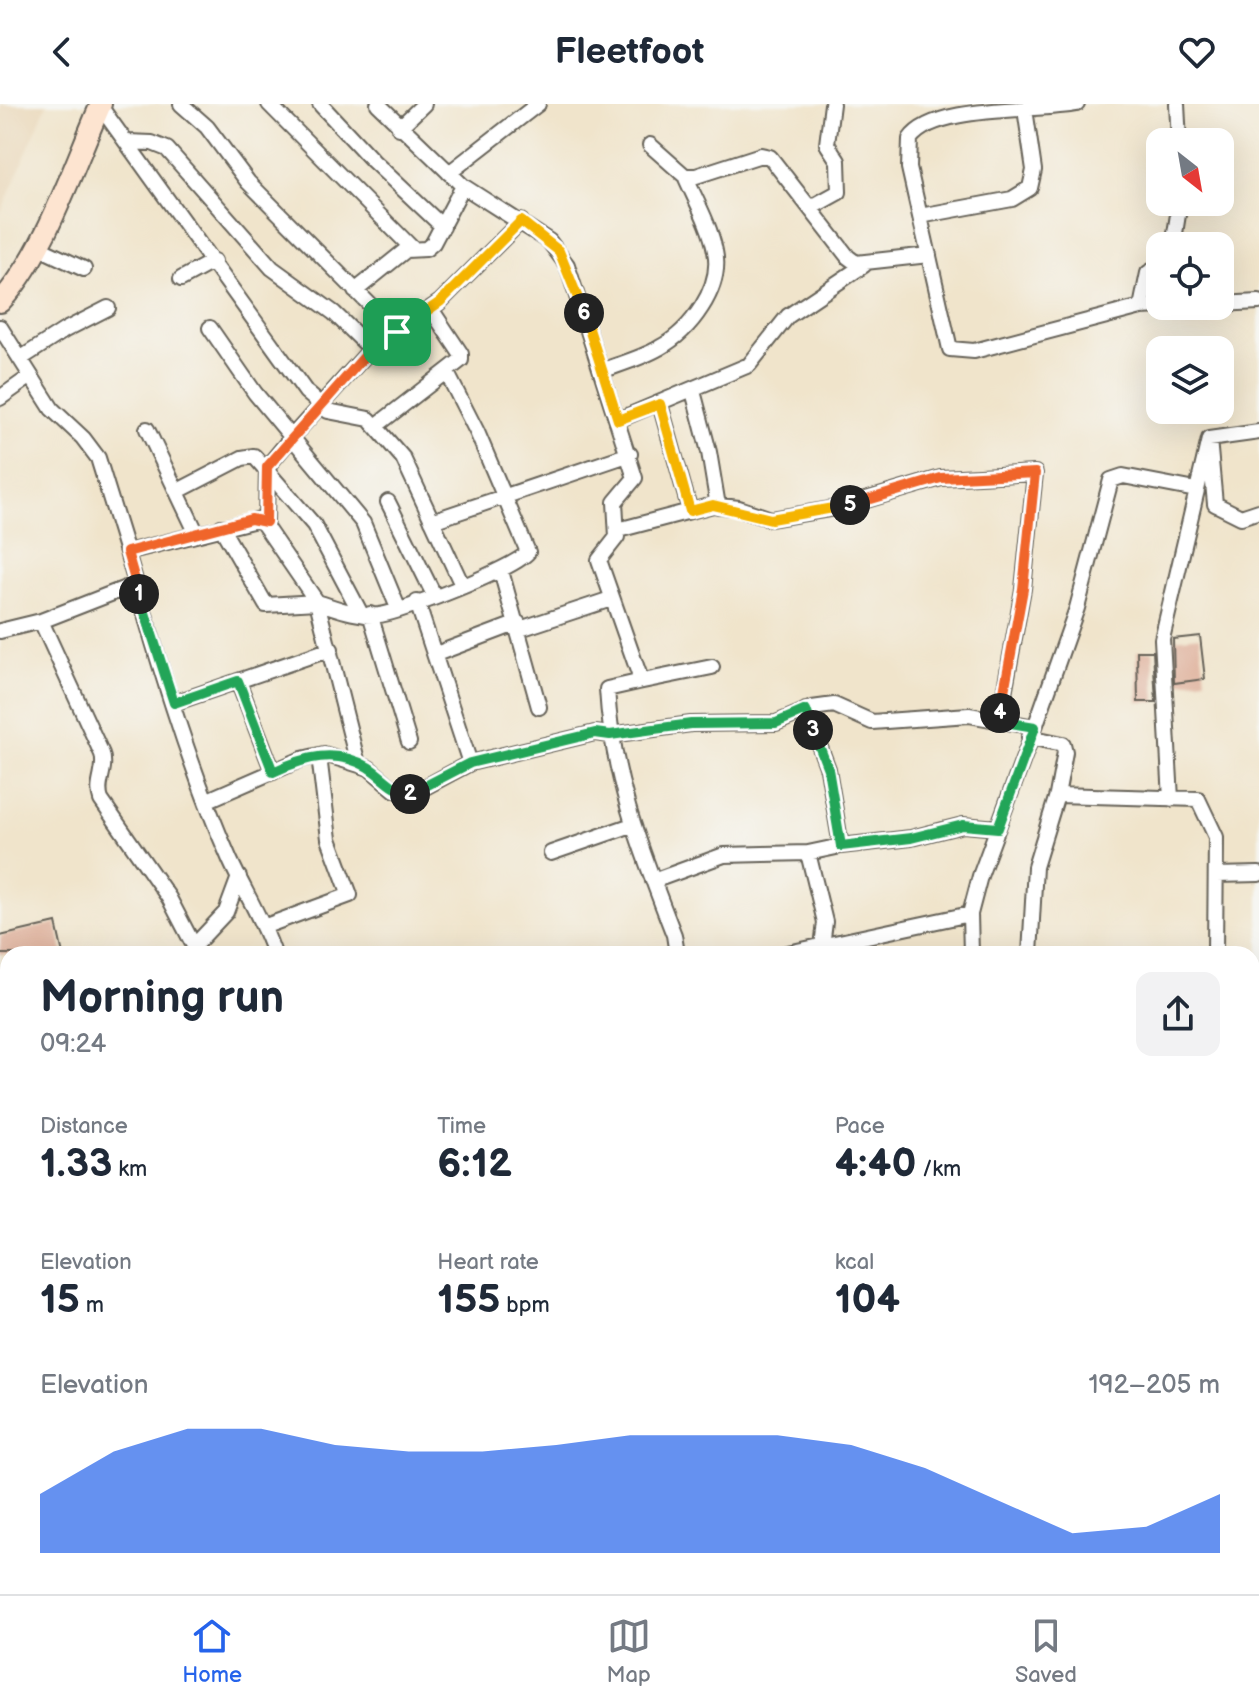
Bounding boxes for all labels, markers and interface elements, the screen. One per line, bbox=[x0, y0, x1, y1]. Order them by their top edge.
icon: back bbox=[40, 30, 84, 74]
icon: heart bbox=[1175, 30, 1219, 74]
text: Fleetfoot bbox=[555, 31, 704, 74]
north arrow bbox=[1146, 128, 1234, 216]
map controls bbox=[1146, 128, 1234, 424]
button: locate bbox=[1146, 232, 1234, 320]
pin: 6 bbox=[564, 293, 604, 333]
pin bbox=[363, 298, 431, 366]
text: 6 bbox=[577, 299, 591, 326]
icon: arrive bbox=[375, 310, 419, 354]
button: layers bbox=[1146, 336, 1234, 424]
pin: 5 bbox=[830, 485, 870, 525]
text: 5 bbox=[844, 491, 856, 518]
pin: 1 bbox=[119, 574, 159, 614]
text: 1 bbox=[134, 580, 144, 607]
pin: 4 bbox=[980, 693, 1020, 733]
text: 4 bbox=[994, 699, 1006, 726]
pin: 3 bbox=[793, 710, 833, 750]
text: 3 bbox=[807, 716, 819, 743]
pin: 2 bbox=[390, 774, 430, 814]
text: 2 bbox=[403, 780, 417, 807]
text: Morning run bbox=[40, 972, 284, 1025]
button: share bbox=[1136, 972, 1220, 1056]
text: 09:24 bbox=[40, 1029, 106, 1060]
text: Distance bbox=[40, 1113, 128, 1140]
text: Time bbox=[437, 1113, 486, 1140]
text: Pace bbox=[835, 1113, 885, 1140]
text: 1.33 bbox=[40, 1140, 112, 1188]
text: 6:12 bbox=[437, 1140, 512, 1188]
text: 4:40 bbox=[835, 1140, 916, 1188]
text: km bbox=[112, 1156, 147, 1183]
text: /km bbox=[916, 1156, 961, 1183]
text: Elevation bbox=[40, 1249, 132, 1276]
text: Heart rate bbox=[437, 1249, 539, 1276]
text: kcal bbox=[835, 1249, 874, 1276]
text: 15 bbox=[40, 1276, 80, 1324]
text: 155 bbox=[437, 1276, 500, 1324]
text: 104 bbox=[835, 1276, 900, 1324]
text: m bbox=[80, 1292, 104, 1319]
text: bpm bbox=[500, 1292, 550, 1319]
text: Elevation bbox=[40, 1370, 148, 1401]
text: 192–205 m bbox=[1088, 1370, 1220, 1401]
tab: Home bbox=[182, 1614, 242, 1689]
tab: Map bbox=[606, 1614, 651, 1689]
tab: Saved bbox=[1015, 1614, 1077, 1689]

